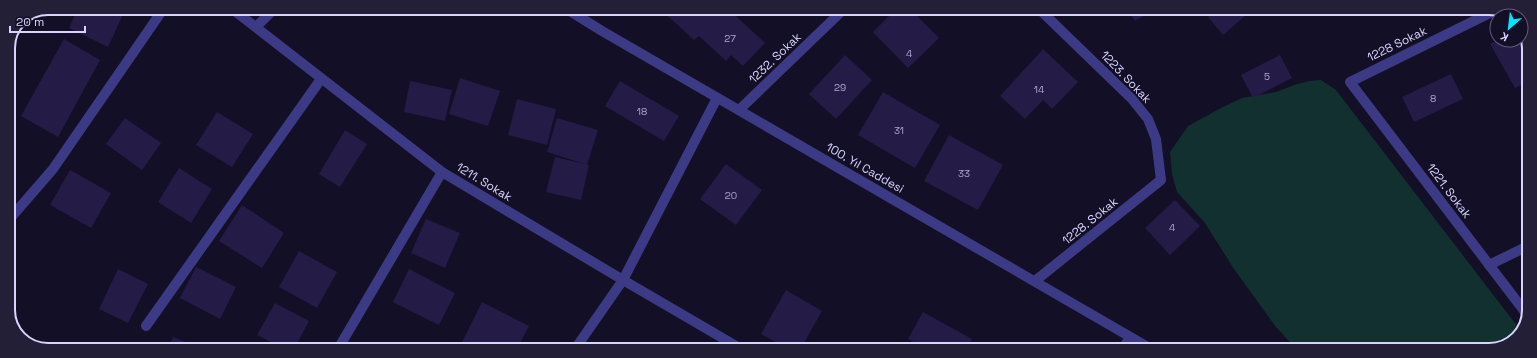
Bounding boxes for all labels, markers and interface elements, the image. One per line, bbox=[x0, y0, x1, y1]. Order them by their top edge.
scale bar bbox=[10, 8, 85, 34]
north arrow bbox=[1489, 8, 1529, 48]
text: 20 m bbox=[16, 14, 44, 30]
street label: 1228 Sokak bbox=[1365, 22, 1430, 65]
street label: 1232. Sokak bbox=[745, 29, 805, 87]
text: K bbox=[1498, 29, 1511, 45]
house number: 27 bbox=[724, 32, 736, 45]
house number: 4 bbox=[906, 47, 912, 60]
street label: 1223. Sokak bbox=[1097, 47, 1155, 107]
house number: 5 bbox=[1264, 70, 1270, 83]
house number: 29 bbox=[834, 81, 846, 94]
house number: 14 bbox=[1034, 83, 1044, 96]
house number: 8 bbox=[1430, 92, 1436, 105]
house number: 18 bbox=[637, 105, 647, 118]
house number: 31 bbox=[894, 124, 904, 137]
street label: 100. Yıl Caddesi bbox=[823, 139, 907, 197]
street label: 1211. Sokak bbox=[453, 159, 515, 205]
street label: 1221. Sokak bbox=[1423, 160, 1475, 222]
house number: 33 bbox=[958, 167, 970, 180]
house number: 20 bbox=[725, 189, 737, 202]
street label: 1228. Sokak bbox=[1059, 193, 1122, 248]
house number: 4 bbox=[1169, 221, 1175, 234]

